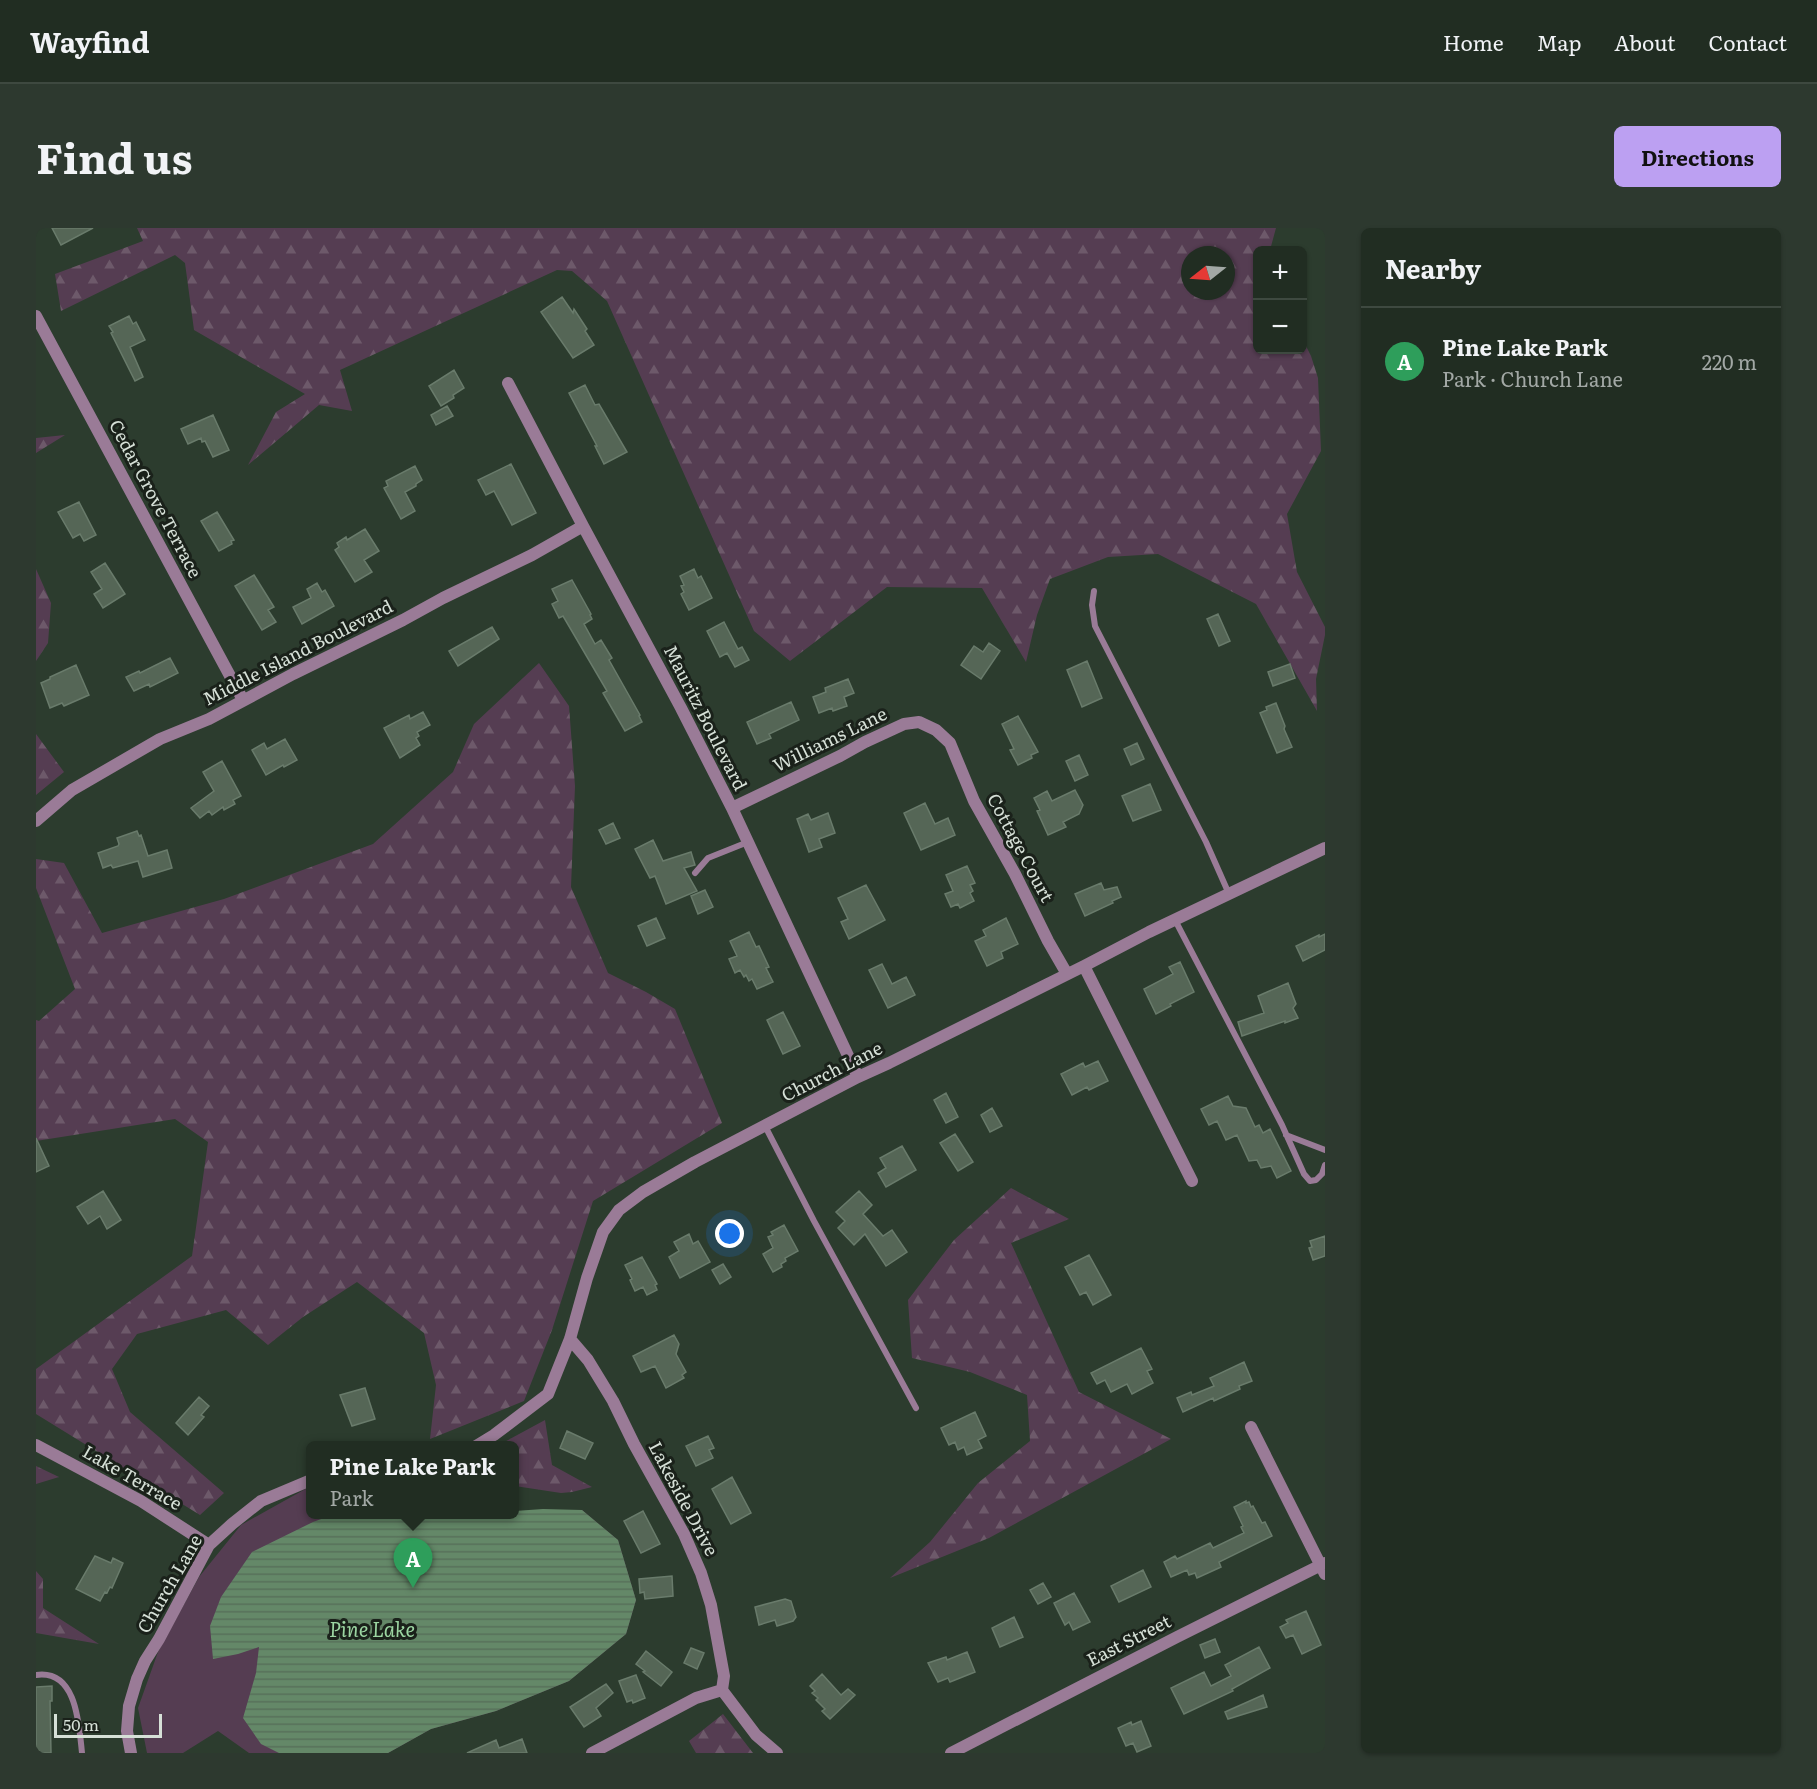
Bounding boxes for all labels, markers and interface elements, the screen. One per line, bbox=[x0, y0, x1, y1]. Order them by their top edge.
text: Wayfind bbox=[30, 20, 150, 62]
text: Home bbox=[1443, 26, 1504, 57]
text: Map bbox=[1537, 26, 1581, 57]
text: About bbox=[1614, 26, 1676, 57]
text: Contact bbox=[1709, 26, 1787, 57]
text: Find us bbox=[36, 125, 193, 187]
button: Directions bbox=[1614, 126, 1781, 187]
north arrow bbox=[1181, 246, 1235, 300]
map controls bbox=[1253, 246, 1307, 354]
button: + bbox=[1253, 246, 1307, 300]
text: Nearby bbox=[1385, 248, 1481, 287]
button: − bbox=[1253, 300, 1307, 354]
text: Pine Lake Park bbox=[1442, 330, 1608, 363]
text: A bbox=[1397, 346, 1412, 376]
text: 220 m bbox=[1702, 346, 1757, 376]
text: Park · Church Lane bbox=[1442, 363, 1623, 393]
street label: Cedar Grove Terrace bbox=[103, 414, 210, 582]
street label: Middle Island Boulevard bbox=[198, 592, 397, 711]
street label: Mauritz Boulevard bbox=[658, 640, 755, 795]
street label: Williams Lane bbox=[768, 699, 891, 778]
street label: Cottage Court bbox=[981, 788, 1062, 907]
street label: Church Lane bbox=[776, 1034, 887, 1108]
your location bbox=[715, 1219, 744, 1248]
street label: Lakeside Drive bbox=[643, 1436, 726, 1560]
street label: Lake Terrace bbox=[78, 1437, 188, 1516]
popup bbox=[306, 1441, 519, 1519]
text: Pine Lake Park bbox=[330, 1449, 495, 1482]
text: Park bbox=[330, 1482, 373, 1512]
street label: Church Lane bbox=[129, 1529, 208, 1638]
pin: A bbox=[394, 1538, 433, 1588]
street label: East Street bbox=[1082, 1607, 1176, 1672]
water label: Pine Lake bbox=[329, 1613, 415, 1643]
scale bar bbox=[54, 1711, 162, 1738]
text: 50 m bbox=[63, 1712, 99, 1736]

